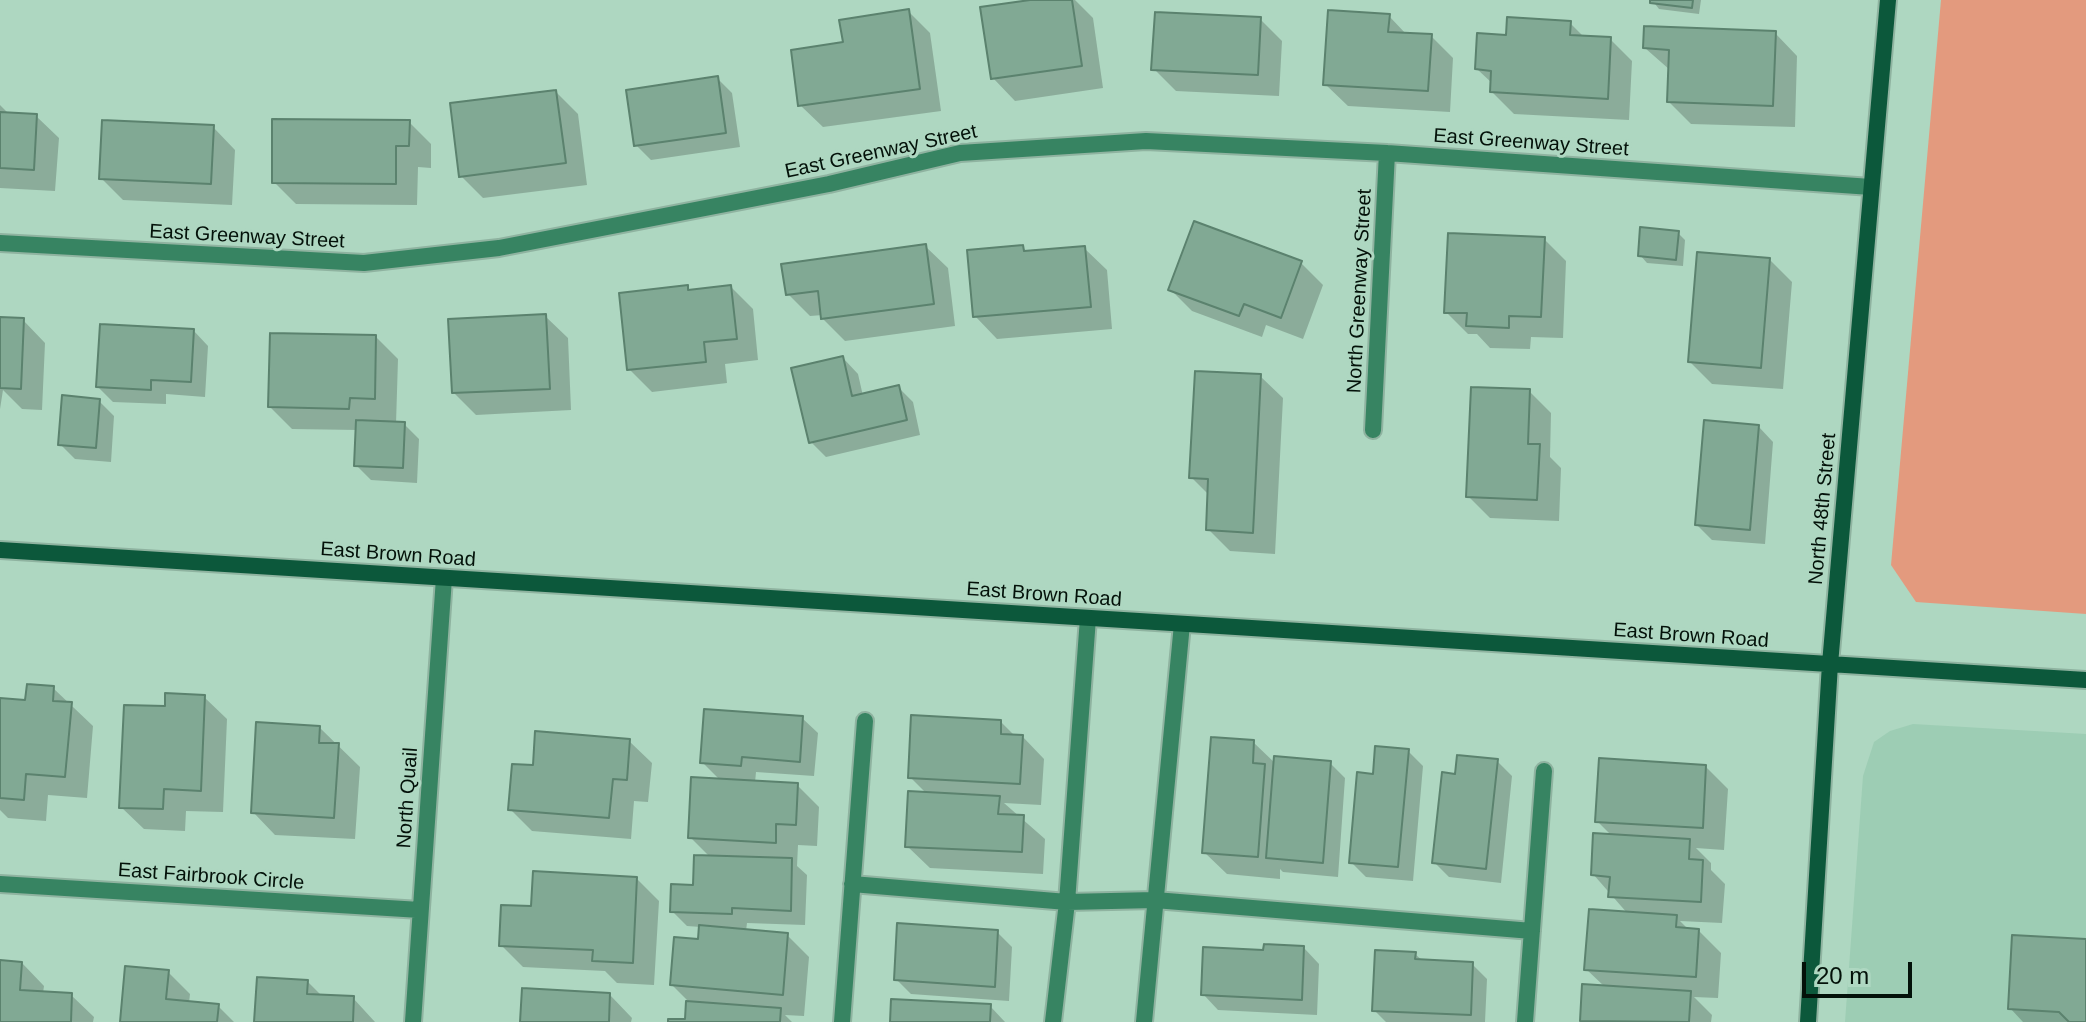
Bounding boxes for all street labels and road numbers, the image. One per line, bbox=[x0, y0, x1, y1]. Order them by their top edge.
street label: East Greenway Street bbox=[783, 120, 979, 184]
street label: East Greenway Street bbox=[1433, 124, 1629, 162]
street label: North Greenway Street bbox=[1343, 188, 1377, 394]
street label: East Greenway Street bbox=[149, 220, 345, 254]
street label: North 48th Street bbox=[1804, 432, 1842, 586]
street label: East Brown Road bbox=[320, 538, 476, 572]
street label: East Brown Road bbox=[966, 578, 1122, 612]
street label: East Brown Road bbox=[1613, 619, 1769, 653]
street label: North Quail bbox=[393, 747, 423, 849]
street label: East Fairbrook Circle bbox=[117, 859, 305, 895]

